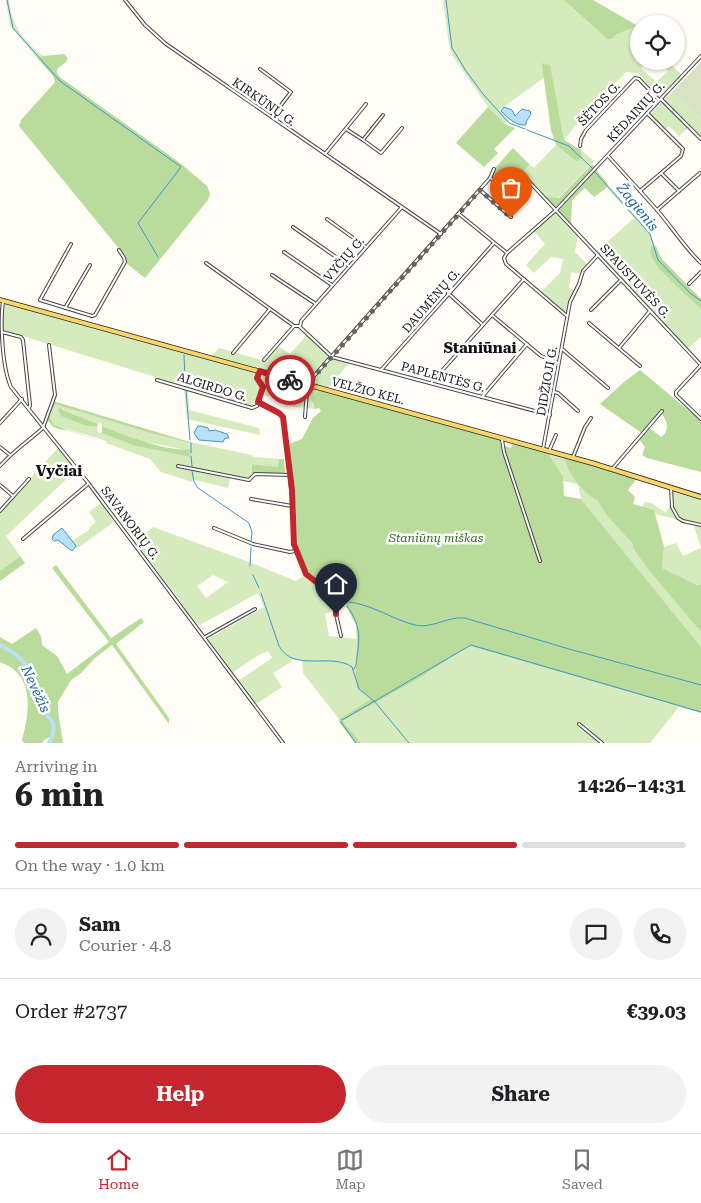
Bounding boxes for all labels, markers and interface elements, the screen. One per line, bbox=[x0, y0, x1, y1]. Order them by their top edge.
map controls bbox=[630, 15, 685, 70]
button: locate bbox=[630, 15, 685, 70]
street label: KIRKŪNŲ G. bbox=[230, 75, 298, 129]
street label: ŠĖTOS G. bbox=[575, 79, 623, 129]
street label: KĖDAINIŲ G. bbox=[605, 79, 667, 145]
pin bbox=[490, 167, 532, 218]
icon: bag bbox=[497, 174, 525, 202]
water label: Žagienis bbox=[613, 179, 662, 234]
street label: VYČIŲ G. bbox=[321, 234, 367, 284]
street label: SPAUSTUVĖS G. bbox=[597, 241, 673, 321]
street label: DAUMĖNŲ G. bbox=[399, 266, 463, 336]
district label: Staniūnai bbox=[443, 339, 517, 357]
street label: DIDŽIOJI G. bbox=[534, 345, 560, 417]
courier bbox=[265, 355, 315, 405]
street label: PAPLENTĖS G. bbox=[400, 359, 486, 395]
icon: bike bbox=[276, 366, 304, 394]
street label: ALGIRDO G. bbox=[176, 370, 248, 404]
street label: VELŽIO KEL. bbox=[330, 375, 406, 407]
district label: Vyčiai bbox=[36, 462, 82, 480]
street label: SAVANORIŲ G. bbox=[98, 484, 162, 562]
park label: Staniūnų miškas bbox=[388, 531, 484, 545]
pin bbox=[315, 563, 357, 614]
icon: home bbox=[322, 570, 350, 598]
water label: Nevėžis bbox=[18, 662, 54, 715]
text: Arriving in bbox=[15, 757, 98, 776]
text: 14:26–14:31 bbox=[577, 774, 686, 797]
text: 6 min bbox=[15, 776, 104, 814]
text: On the way · 1.0 km bbox=[15, 856, 165, 875]
button: person bbox=[15, 908, 67, 960]
button: chat bbox=[570, 908, 622, 960]
button: phone bbox=[634, 908, 686, 960]
text: Sam bbox=[79, 913, 121, 936]
text: Courier · 4.8 bbox=[79, 936, 172, 955]
text: Order #2737 bbox=[15, 1000, 127, 1023]
text: €39.03 bbox=[627, 1000, 686, 1023]
button: Help bbox=[15, 1065, 346, 1123]
button: Share bbox=[356, 1065, 686, 1123]
tab: Home bbox=[98, 1146, 139, 1192]
tab: Map bbox=[336, 1146, 365, 1192]
tab: Saved bbox=[562, 1146, 603, 1192]

